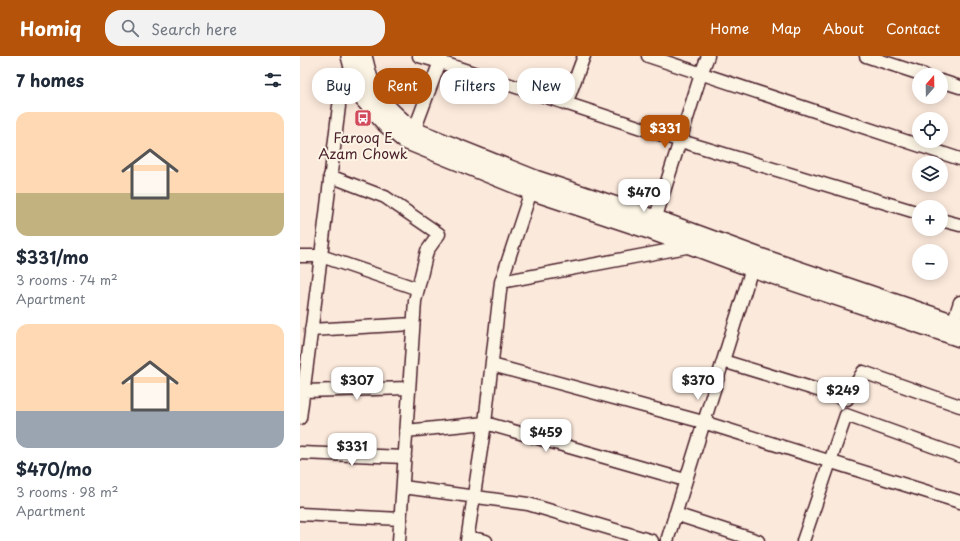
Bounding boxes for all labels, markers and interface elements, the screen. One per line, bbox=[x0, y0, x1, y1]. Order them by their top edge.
search box bbox=[105, 10, 385, 46]
text: Homiq bbox=[20, 14, 81, 42]
icon: search bbox=[119, 17, 141, 39]
text: Search here bbox=[151, 17, 237, 40]
text: Home bbox=[710, 18, 749, 39]
text: Map bbox=[771, 18, 801, 39]
text: About bbox=[823, 18, 864, 39]
text: Contact bbox=[886, 18, 940, 39]
text: 7 homes bbox=[16, 67, 84, 93]
chip: Buy bbox=[312, 68, 365, 104]
chip: Rent bbox=[373, 68, 432, 104]
chip: Filters bbox=[440, 68, 509, 104]
chip: New bbox=[517, 68, 575, 104]
north arrow bbox=[912, 68, 948, 104]
map controls bbox=[912, 68, 948, 280]
icon: filters bbox=[262, 69, 284, 91]
bus stop icon: Farooq E Azam Chowk bbox=[353, 108, 373, 128]
button: locate bbox=[912, 112, 948, 148]
pin: $331 bbox=[641, 115, 689, 149]
text: $331 bbox=[650, 118, 680, 137]
place label: Farooq E Azam Chowk bbox=[318, 127, 408, 164]
icon: home bbox=[114, 138, 186, 210]
button: layers bbox=[912, 156, 948, 192]
pin: $470 bbox=[620, 179, 668, 213]
text: $470 bbox=[627, 182, 661, 201]
button: + bbox=[912, 200, 948, 236]
text: $331/mo bbox=[16, 244, 89, 270]
button: − bbox=[912, 244, 948, 280]
text: 3 rooms · 74 m² bbox=[16, 270, 118, 289]
text: Apartment bbox=[16, 289, 85, 308]
icon: home bbox=[114, 350, 186, 422]
pin: $307 bbox=[333, 367, 381, 401]
pin: $370 bbox=[674, 367, 722, 401]
text: $307 bbox=[340, 370, 374, 389]
text: $370 bbox=[681, 370, 715, 389]
pin: $249 bbox=[819, 377, 867, 411]
text: $249 bbox=[826, 380, 860, 399]
pin: $459 bbox=[522, 419, 570, 453]
text: $459 bbox=[529, 422, 563, 441]
pin: $331 bbox=[328, 433, 376, 467]
text: $331 bbox=[337, 436, 367, 455]
text: $470/mo bbox=[16, 456, 92, 482]
text: 3 rooms · 98 m² bbox=[16, 482, 118, 501]
text: Apartment bbox=[16, 501, 85, 520]

